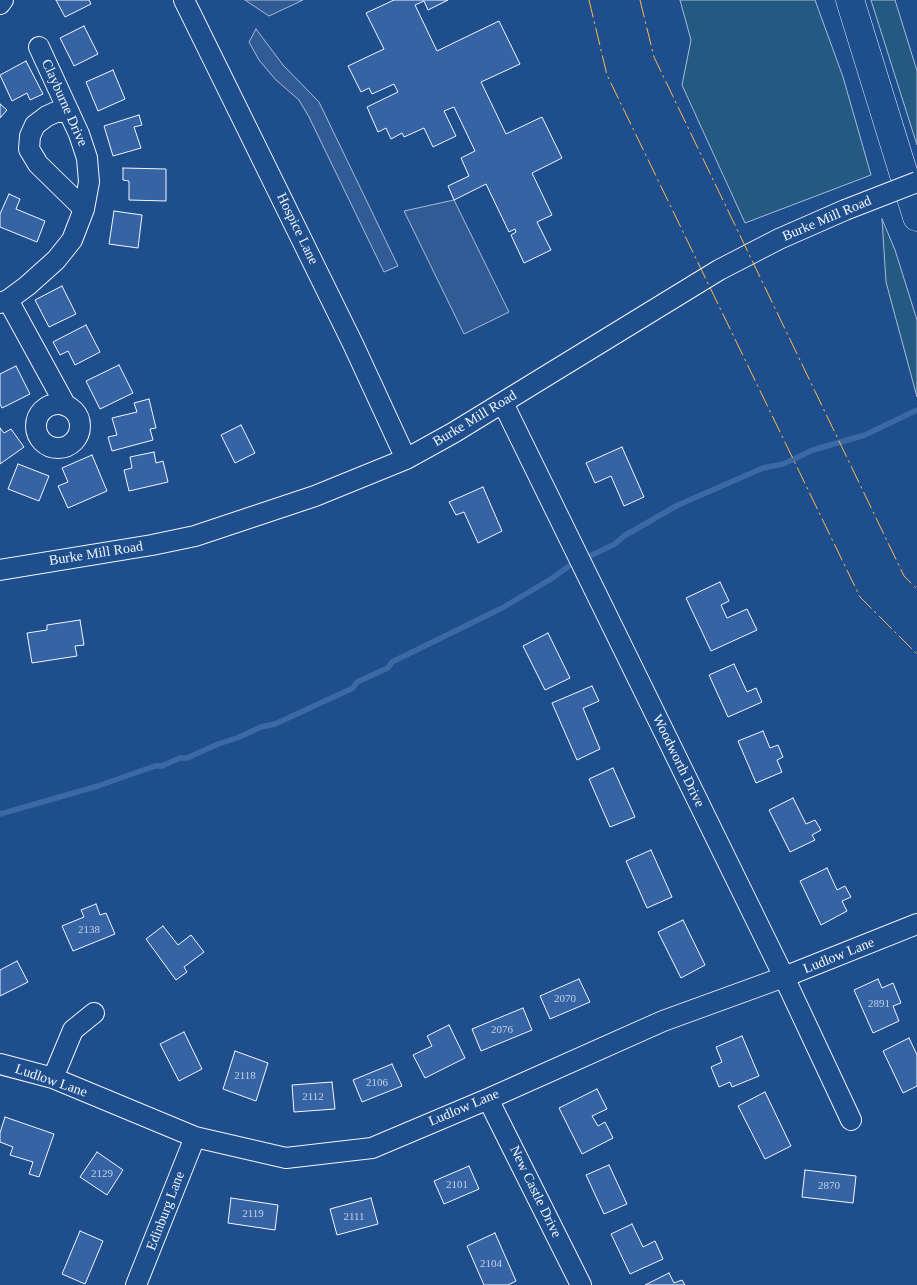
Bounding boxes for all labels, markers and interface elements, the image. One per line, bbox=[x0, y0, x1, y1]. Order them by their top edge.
street label: Clayburne Drive bbox=[37, 57, 91, 149]
street label: Hospice Lane bbox=[272, 191, 322, 267]
street label: Burke Mill Road bbox=[780, 193, 874, 245]
street label: Burke Mill Road bbox=[430, 387, 520, 451]
street label: Burke Mill Road bbox=[48, 538, 144, 570]
street label: Woodworth Drive bbox=[648, 712, 708, 810]
house number: 2138 bbox=[78, 923, 100, 937]
street label: Ludlow Lane bbox=[801, 934, 877, 978]
house number: 2070 bbox=[554, 992, 576, 1006]
house number: 2891 bbox=[868, 997, 890, 1011]
house number: 2076 bbox=[491, 1023, 513, 1037]
street label: Ludlow Lane bbox=[13, 1061, 89, 1101]
house number: 2118 bbox=[234, 1069, 256, 1083]
house number: 2106 bbox=[366, 1076, 388, 1090]
street label: Ludlow Lane bbox=[426, 1086, 502, 1130]
house number: 2112 bbox=[302, 1090, 324, 1104]
street label: New Castle Drive bbox=[505, 1143, 565, 1241]
house number: 2129 bbox=[91, 1167, 113, 1181]
street label: Edinburg Lane bbox=[143, 1169, 189, 1253]
house number: 2101 bbox=[446, 1178, 468, 1192]
house number: 2870 bbox=[818, 1179, 840, 1193]
house number: 2119 bbox=[242, 1207, 264, 1221]
house number: 2111 bbox=[343, 1210, 365, 1224]
house number: 2104 bbox=[480, 1257, 502, 1271]

